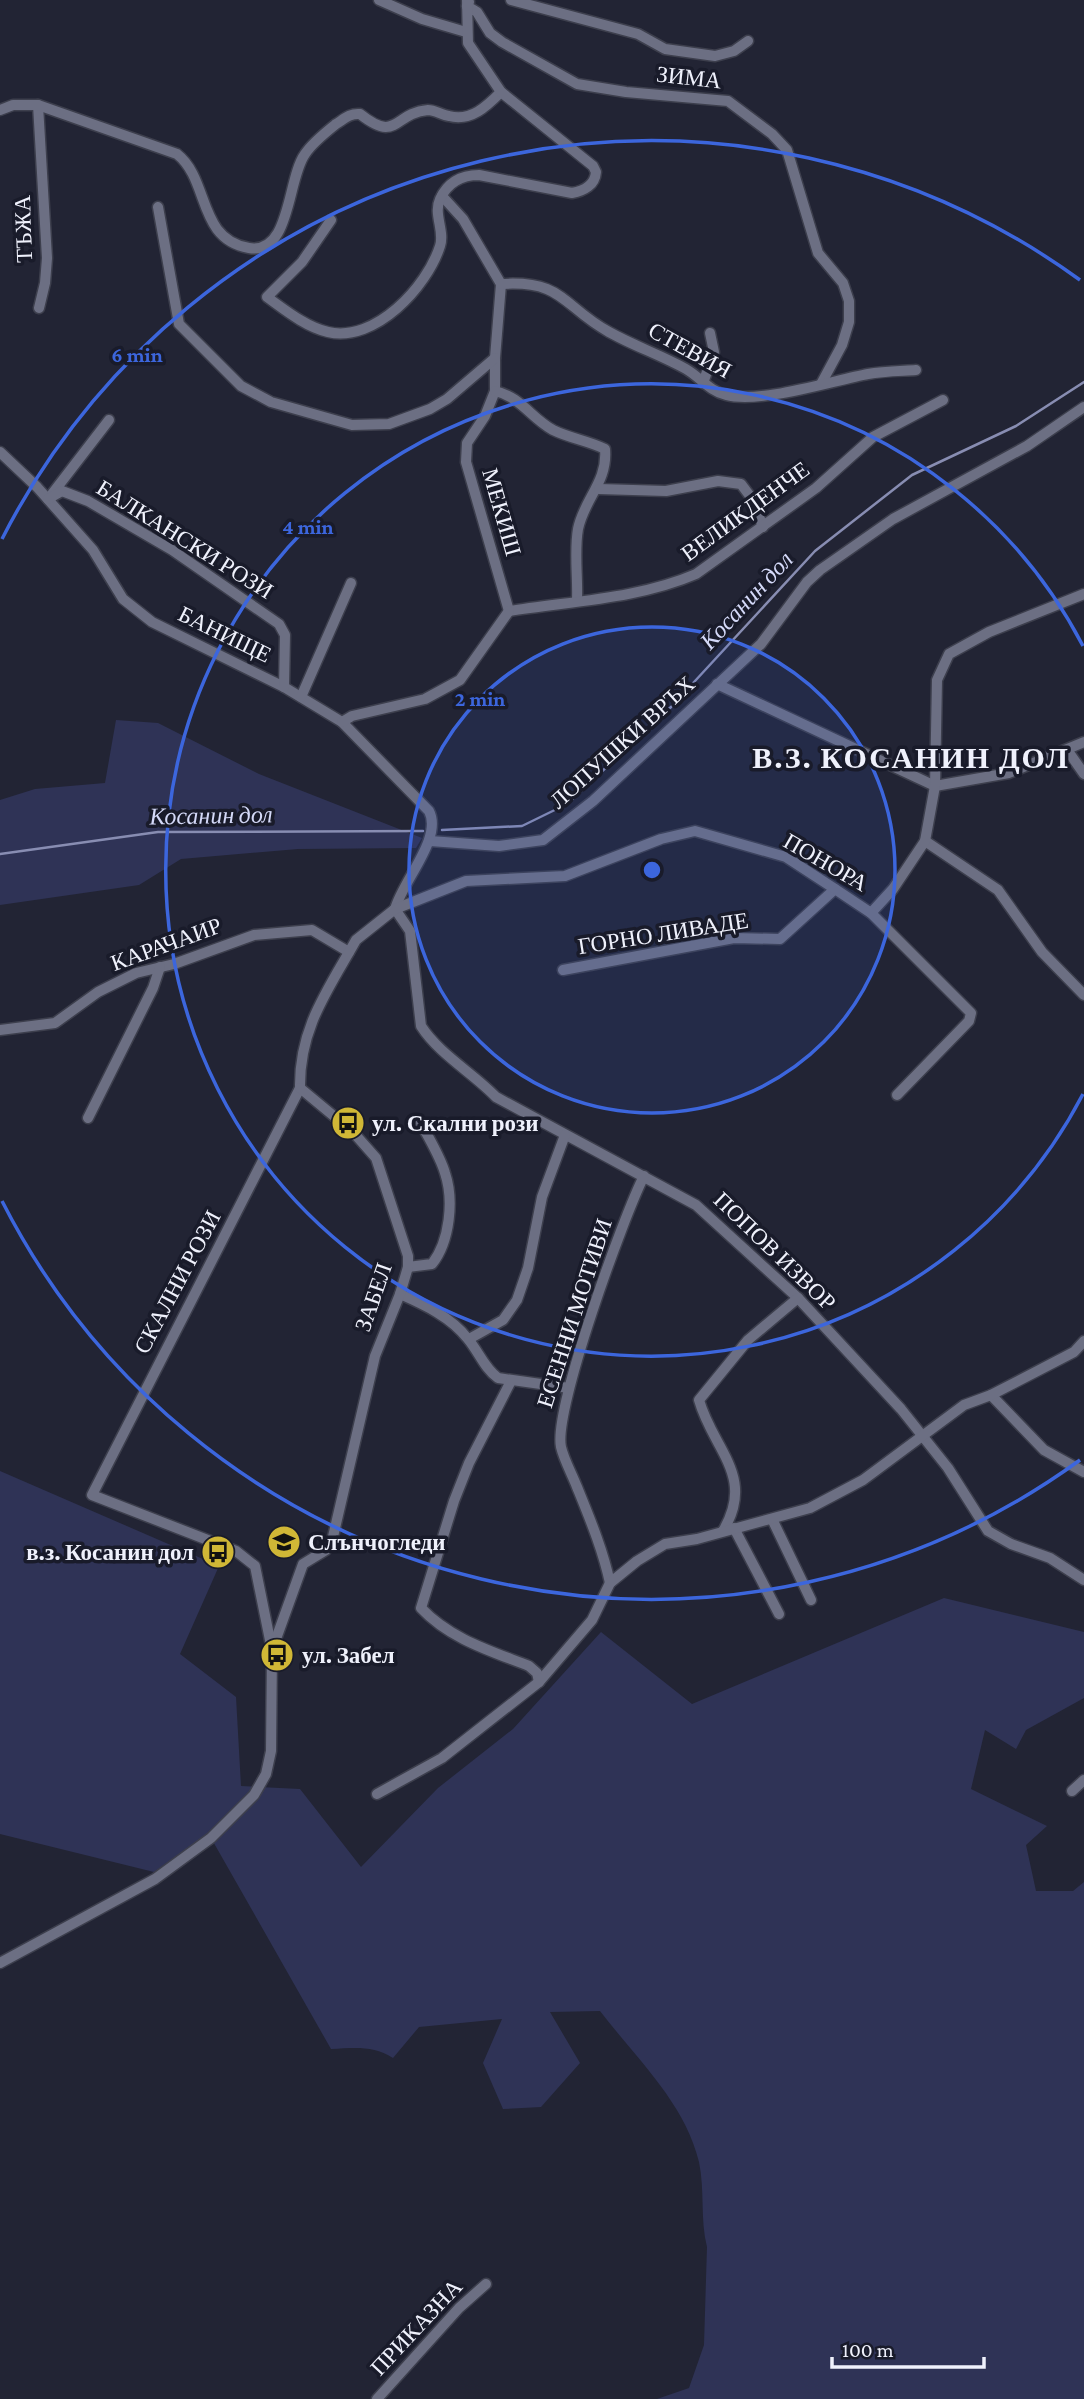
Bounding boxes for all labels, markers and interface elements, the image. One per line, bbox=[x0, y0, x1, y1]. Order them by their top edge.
street label: ЗИМА bbox=[655, 61, 723, 93]
street label: ТЪЖА bbox=[9, 194, 37, 263]
street label: СТЕВИЯ bbox=[644, 317, 736, 383]
text: 6 min bbox=[111, 343, 163, 367]
street label: ВЕЛИКДЕНЧЕ bbox=[676, 456, 814, 566]
street label: МЕКИШ bbox=[477, 465, 527, 559]
street label: БАЛКАНСКИ РОЗИ bbox=[92, 474, 278, 604]
text: 4 min bbox=[282, 515, 334, 539]
water label: Косанин дол bbox=[693, 546, 798, 655]
street label: БАНИЩЕ bbox=[174, 600, 276, 668]
street label: ЛОПУШКИ ВРЪХ bbox=[544, 670, 700, 814]
text: 2 min bbox=[455, 687, 505, 711]
district label: В.З. КОСАНИН ДОЛ bbox=[752, 741, 1070, 774]
water label: Косанин дол bbox=[148, 800, 273, 830]
street label: ПОНОРА bbox=[779, 828, 873, 897]
centre of rings bbox=[640, 858, 664, 882]
street label: ГОРНО ЛИВАДЕ bbox=[576, 907, 750, 959]
street label: КАРАЧАИР bbox=[107, 912, 225, 976]
bus stop icon: ул. Скални рози bbox=[329, 1104, 367, 1142]
place label: ул. Скални рози bbox=[372, 1110, 539, 1136]
street label: ПОПОВ ИЗВОР bbox=[709, 1186, 841, 1316]
street label: СКАЛНИ РОЗИ bbox=[128, 1206, 226, 1358]
street label: ЕСЕННИ МОТИВИ bbox=[531, 1215, 617, 1411]
street label: ЗАБЕЛ bbox=[349, 1259, 397, 1335]
school or university icon: Слънчогледи bbox=[265, 1523, 303, 1561]
place label: Слънчогледи bbox=[308, 1529, 446, 1555]
bus stop icon: в.з. Косанин дол bbox=[199, 1533, 237, 1571]
place label: в.з. Косанин дол bbox=[26, 1539, 194, 1565]
bus stop icon: ул. Забел bbox=[258, 1636, 296, 1674]
place label: ул. Забел bbox=[302, 1642, 395, 1668]
street label: ПРИКАЗНА bbox=[365, 2273, 467, 2381]
scale bar bbox=[832, 2326, 984, 2370]
text: 100 m bbox=[842, 2338, 894, 2362]

